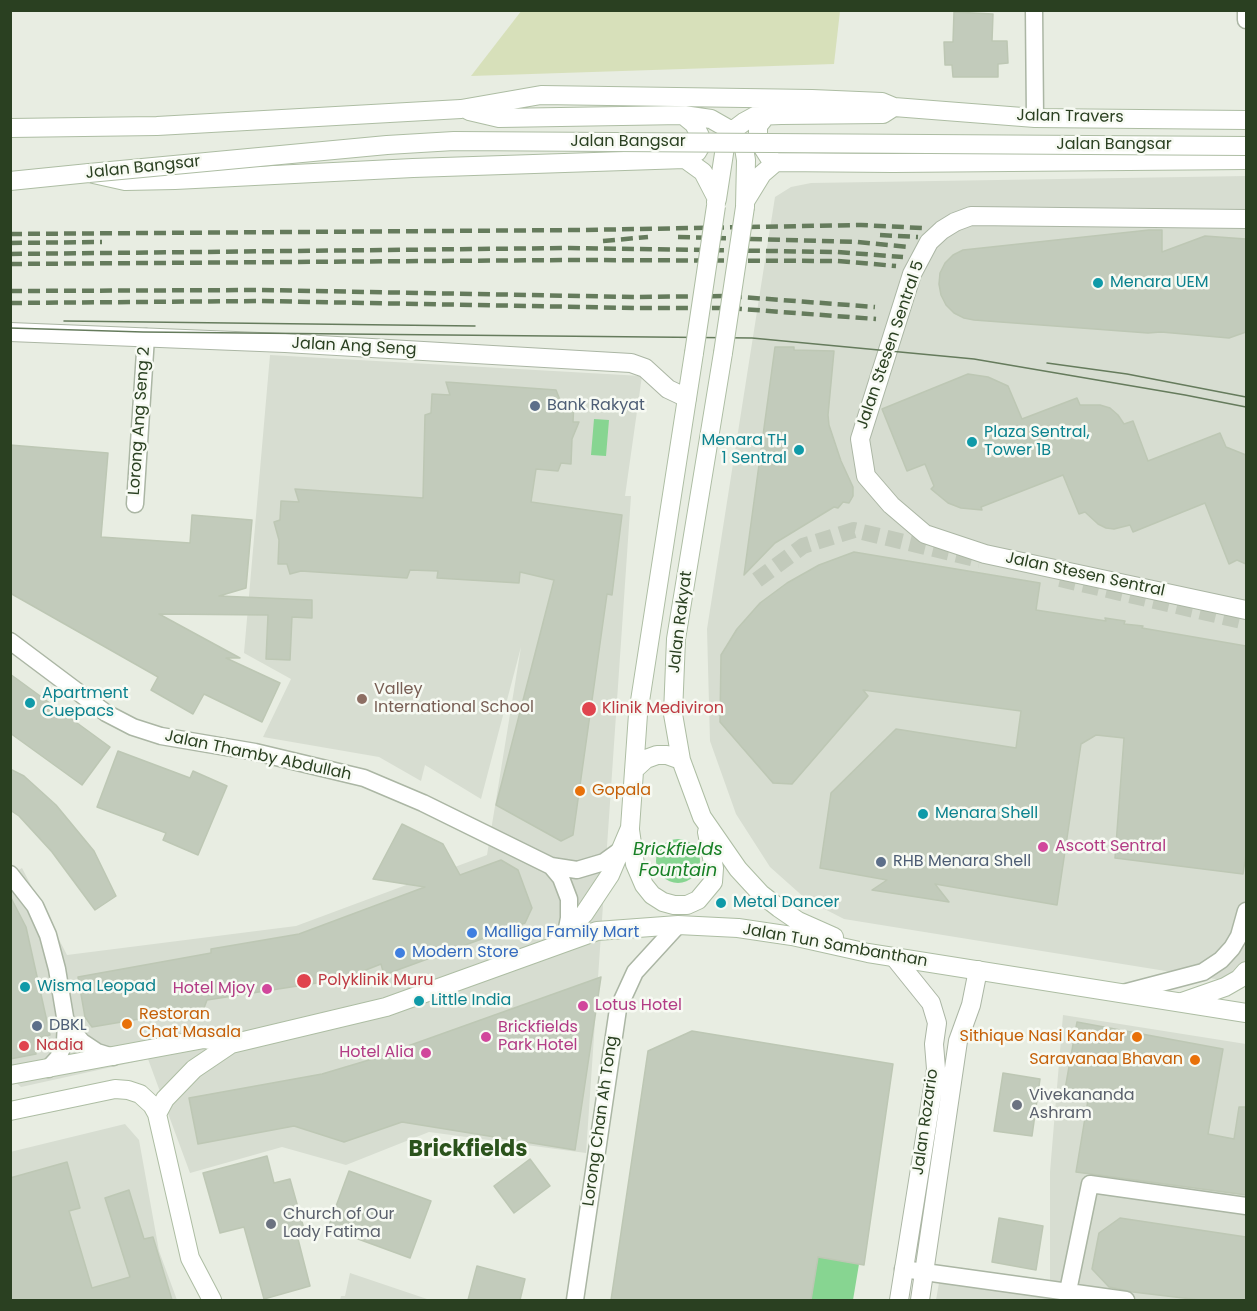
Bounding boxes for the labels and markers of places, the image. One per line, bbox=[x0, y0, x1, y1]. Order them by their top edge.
place label: Menara UEM bbox=[1110, 273, 1209, 293]
marker: Menara UEM bbox=[1091, 276, 1105, 290]
place label: Bank Rakyat bbox=[547, 396, 645, 416]
marker: Bank Rakyat bbox=[528, 399, 542, 413]
place label: Plaza Sentral, Tower 1B bbox=[984, 423, 1090, 461]
place label: Menara TH 1 Sentral bbox=[701, 431, 787, 469]
marker: Plaza Sentral, Tower 1B bbox=[965, 435, 979, 449]
marker: Menara TH 1 Sentral bbox=[792, 443, 806, 457]
place label: Valley International School bbox=[374, 680, 534, 718]
place label: Apartment Cuepacs bbox=[42, 684, 129, 722]
marker: Valley International School bbox=[355, 692, 369, 706]
marker: Apartment Cuepacs bbox=[23, 696, 37, 710]
place label: Klinik Mediviron bbox=[602, 699, 724, 719]
marker: Klinik Mediviron bbox=[580, 700, 598, 718]
place label: Gopala bbox=[592, 781, 651, 801]
marker: Gopala bbox=[573, 784, 587, 798]
place label: Menara Shell bbox=[935, 804, 1038, 824]
marker: Menara Shell bbox=[916, 807, 930, 821]
place label: Ascott Sentral bbox=[1055, 837, 1166, 857]
marker: Ascott Sentral bbox=[1036, 840, 1050, 854]
place label: RHB Menara Shell bbox=[893, 852, 1031, 872]
marker: RHB Menara Shell bbox=[874, 855, 888, 869]
place label: Metal Dancer bbox=[733, 893, 840, 913]
marker: Metal Dancer bbox=[714, 896, 728, 910]
place label: Malliga Family Mart bbox=[484, 923, 639, 943]
marker: Malliga Family Mart bbox=[465, 926, 479, 940]
place label: Modern Store bbox=[412, 943, 519, 963]
marker: Modern Store bbox=[393, 946, 407, 960]
place label: Polyklinik Muru bbox=[318, 971, 433, 991]
marker: Polyklinik Muru bbox=[295, 972, 313, 990]
place label: Wisma Leopad bbox=[37, 977, 156, 997]
place label: Hotel Mjoy bbox=[173, 979, 255, 999]
marker: Wisma Leopad bbox=[18, 980, 32, 994]
marker: Hotel Mjoy bbox=[260, 982, 274, 996]
place label: Little India bbox=[431, 991, 511, 1011]
marker: Little India bbox=[412, 994, 426, 1008]
place label: Lotus Hotel bbox=[595, 996, 682, 1016]
marker: Lotus Hotel bbox=[576, 999, 590, 1013]
place label: Restoran Chat Masala bbox=[139, 1005, 241, 1043]
place label: DBKL bbox=[49, 1016, 87, 1036]
marker: Restoran Chat Masala bbox=[120, 1017, 134, 1031]
place label: Brickfields Park Hotel bbox=[498, 1018, 578, 1056]
marker: DBKL bbox=[30, 1019, 44, 1033]
place label: Sithique Nasi Kandar bbox=[960, 1027, 1125, 1047]
marker: Brickfields Park Hotel bbox=[479, 1030, 493, 1044]
marker: Sithique Nasi Kandar bbox=[1130, 1030, 1144, 1044]
place label: Nadia bbox=[36, 1036, 84, 1056]
marker: Nadia bbox=[17, 1039, 31, 1053]
place label: Hotel Alia bbox=[339, 1043, 414, 1063]
marker: Hotel Alia bbox=[419, 1046, 433, 1060]
place label: Saravanaa Bhavan bbox=[1029, 1050, 1183, 1070]
marker: Saravanaa Bhavan bbox=[1188, 1053, 1202, 1067]
place label: Vivekananda Ashram bbox=[1029, 1086, 1135, 1124]
marker: Vivekananda Ashram bbox=[1010, 1098, 1024, 1112]
place label: Church of Our Lady Fatima bbox=[283, 1205, 395, 1243]
marker: Church of Our Lady Fatima bbox=[264, 1217, 278, 1231]

